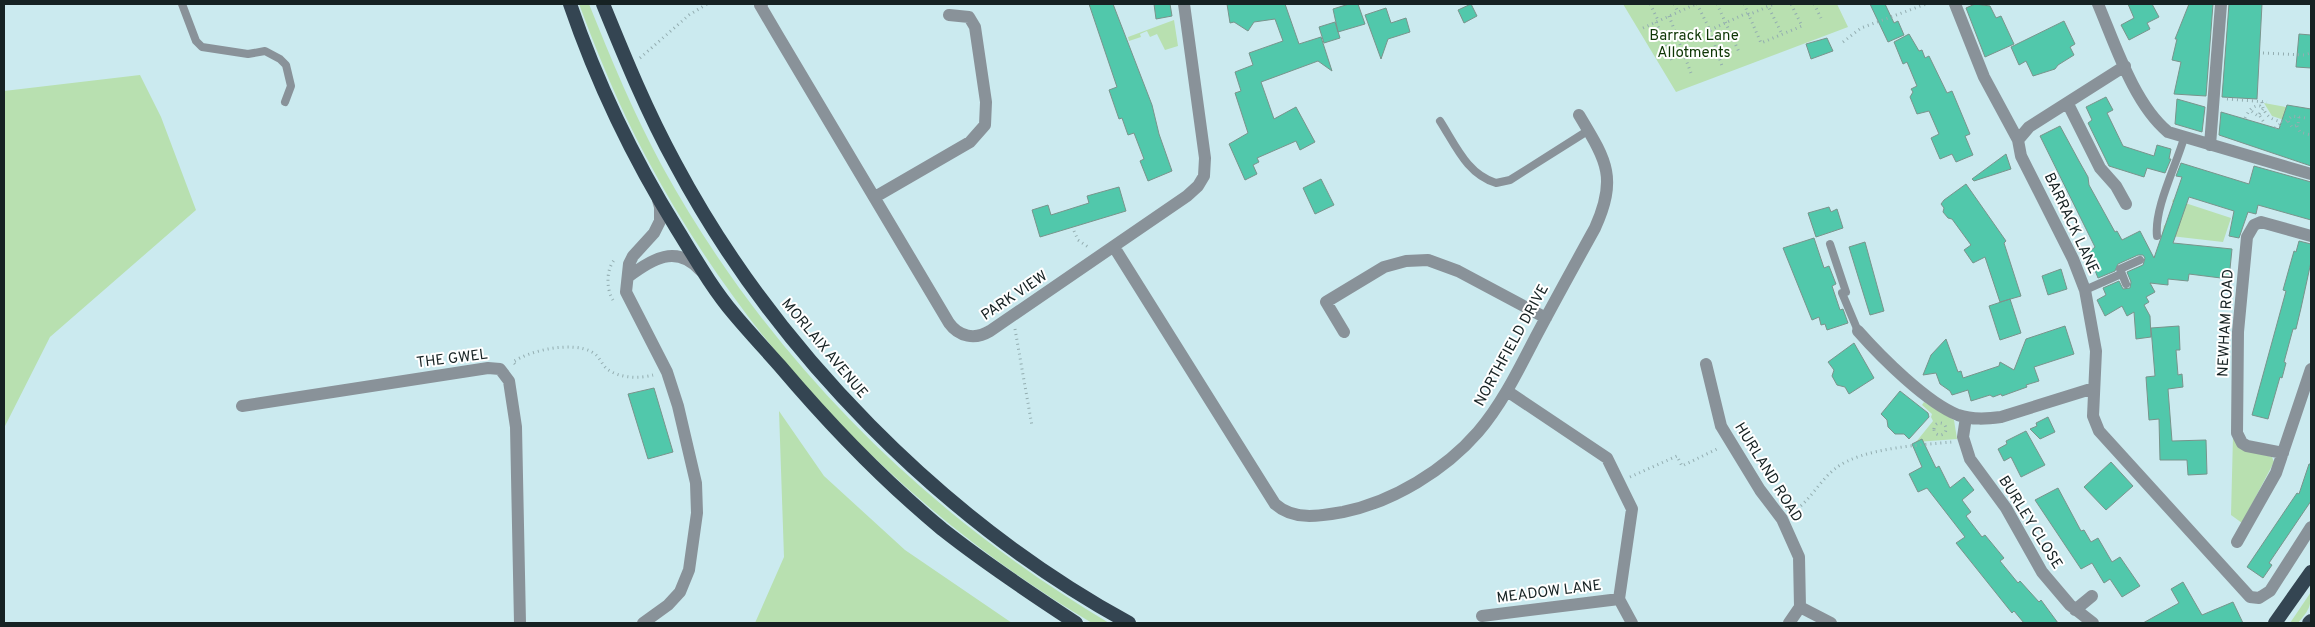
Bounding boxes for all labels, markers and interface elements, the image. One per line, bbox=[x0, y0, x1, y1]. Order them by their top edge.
park label: Barrack Lane Allotments bbox=[1649, 27, 1739, 63]
street label: BARRACK LANE bbox=[2039, 170, 2102, 277]
street label: PARK VIEW bbox=[978, 267, 1052, 325]
street label: NEWHAM ROAD bbox=[2214, 269, 2239, 377]
street label: NORTHFIELD DRIVE bbox=[1471, 281, 1554, 410]
street label: MORLAIX AVENUE bbox=[776, 295, 871, 403]
street label: THE GWEL bbox=[415, 346, 489, 373]
street label: HURLAND ROAD bbox=[1729, 419, 1806, 526]
street label: BURLEY CLOSE bbox=[1993, 473, 2066, 573]
street label: MEADOW LANE bbox=[1496, 577, 1603, 608]

